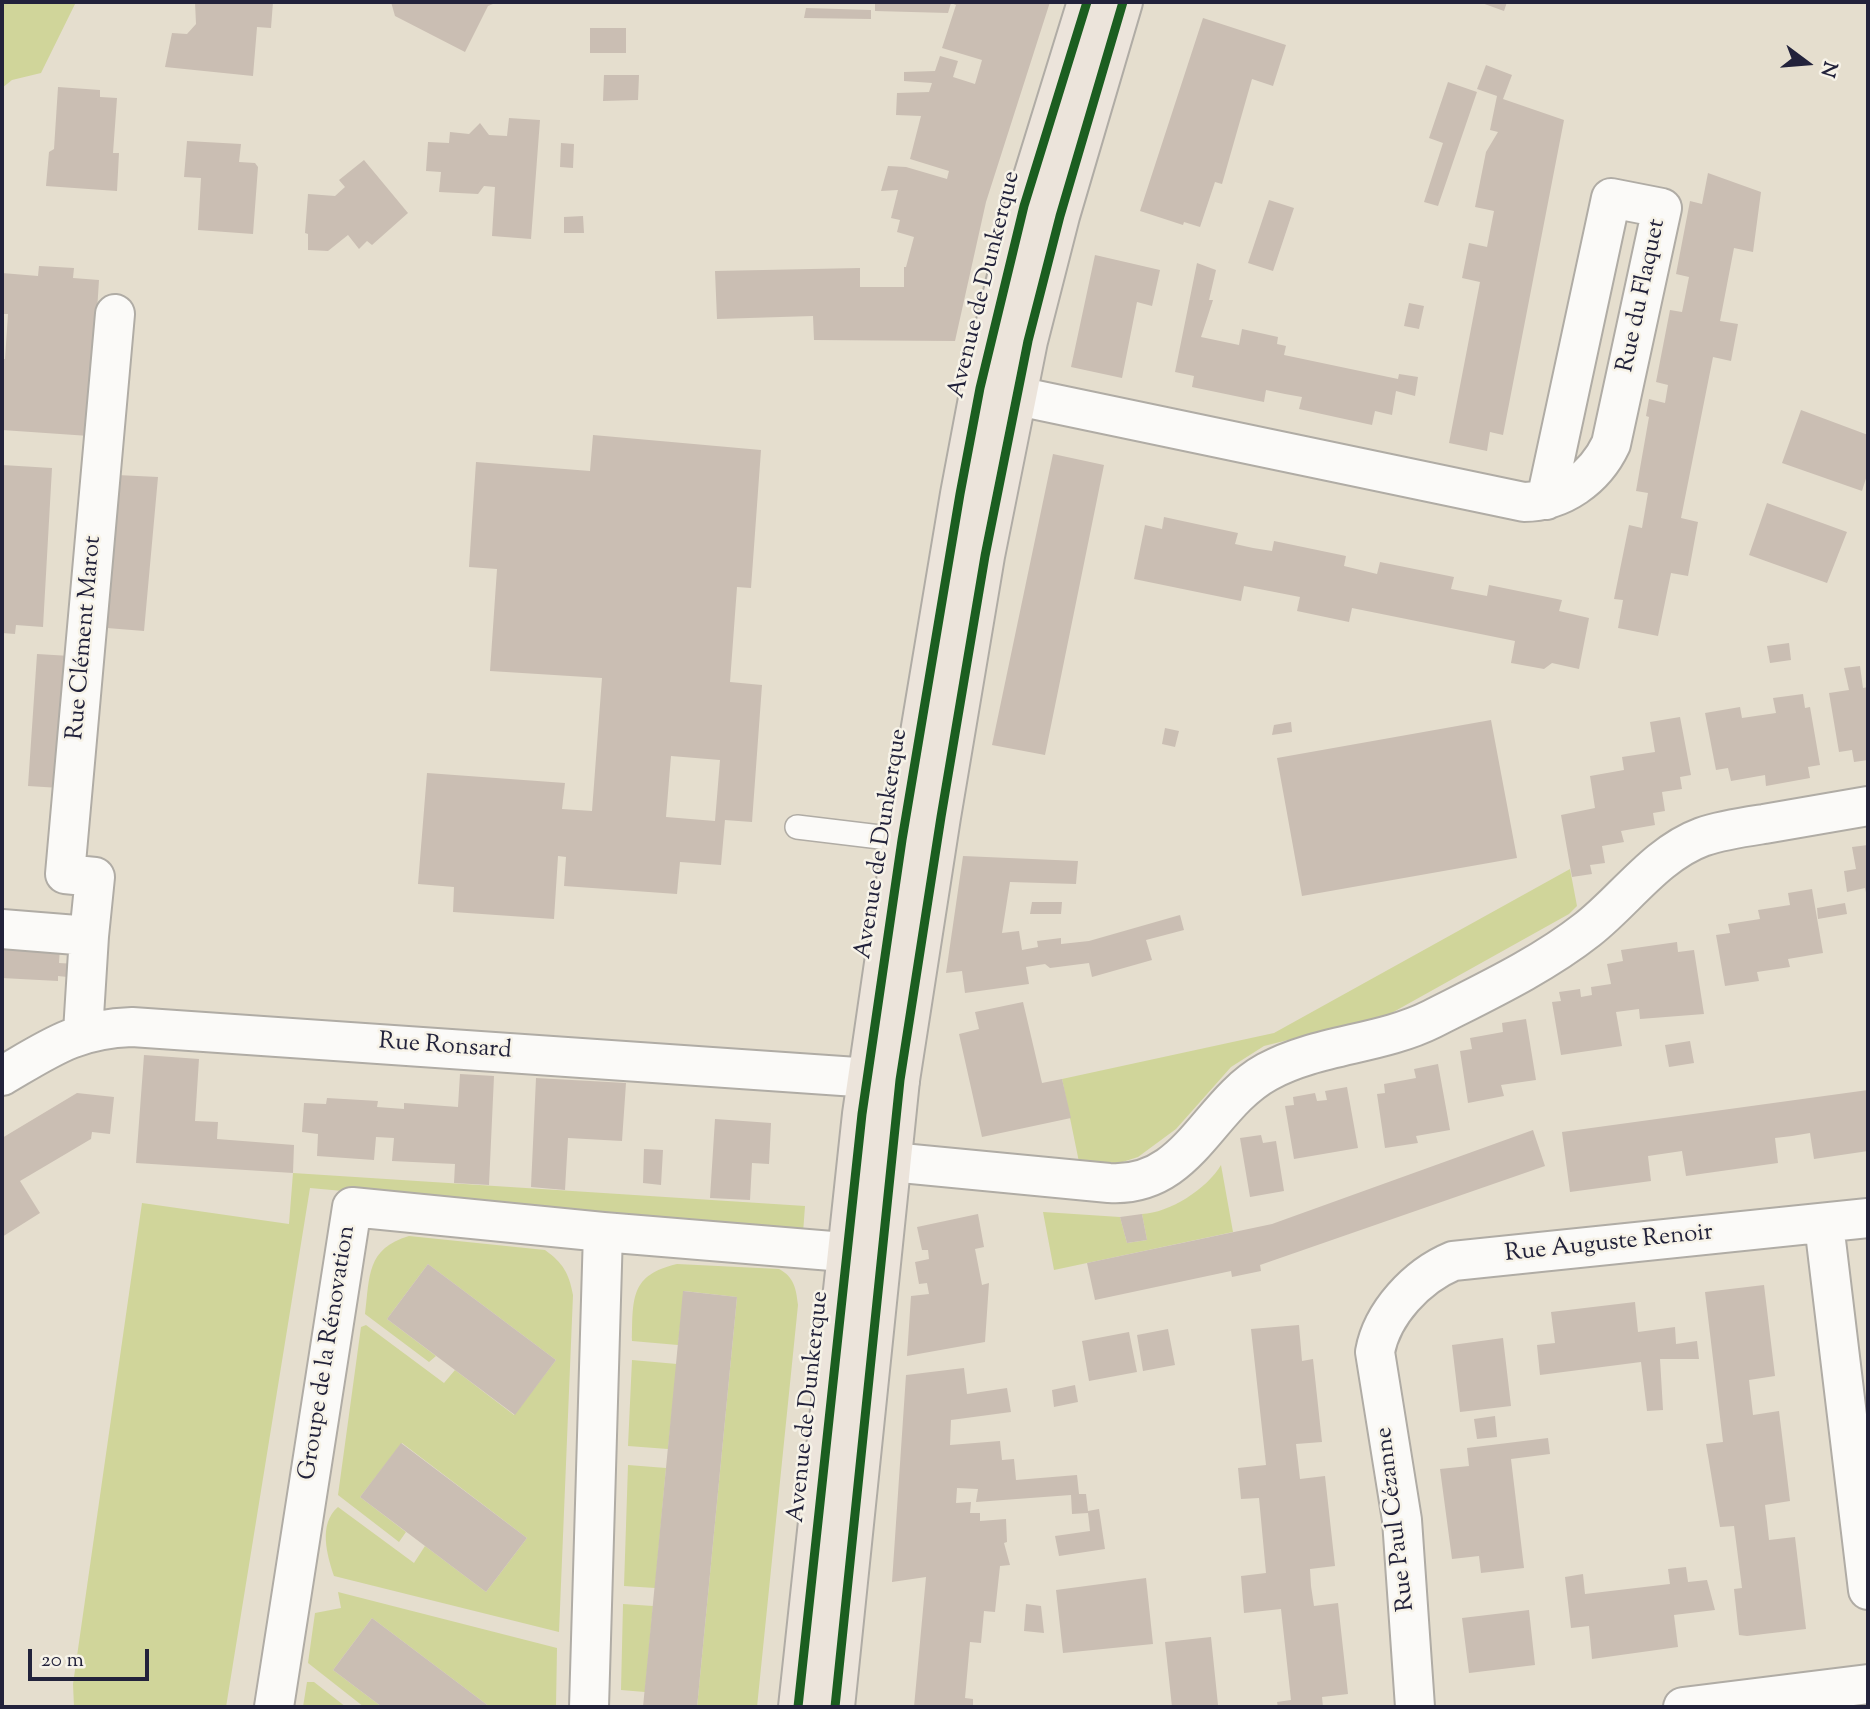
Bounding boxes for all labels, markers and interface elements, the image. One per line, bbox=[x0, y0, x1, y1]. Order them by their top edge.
north arrow bbox=[1772, 28, 1842, 98]
text: N bbox=[1813, 58, 1843, 80]
street label: Avenue de Dunkerque bbox=[944, 169, 1028, 401]
street label: Rue du Flaquet bbox=[1613, 217, 1673, 375]
street label: Rue Clément Marot bbox=[63, 535, 109, 741]
street label: Avenue de Dunkerque bbox=[851, 727, 915, 961]
street label: Rue Ronsard bbox=[378, 1029, 512, 1067]
street label: Rue Auguste Renoir bbox=[1504, 1220, 1714, 1270]
street label: Groupe de la Rénovation bbox=[295, 1224, 363, 1482]
street label: Avenue de Dunkerque bbox=[784, 1290, 836, 1524]
street label: Rue Paul Cézanne bbox=[1371, 1425, 1423, 1613]
scale bar bbox=[32, 1636, 152, 1680]
text: 20 m bbox=[41, 1646, 84, 1676]

